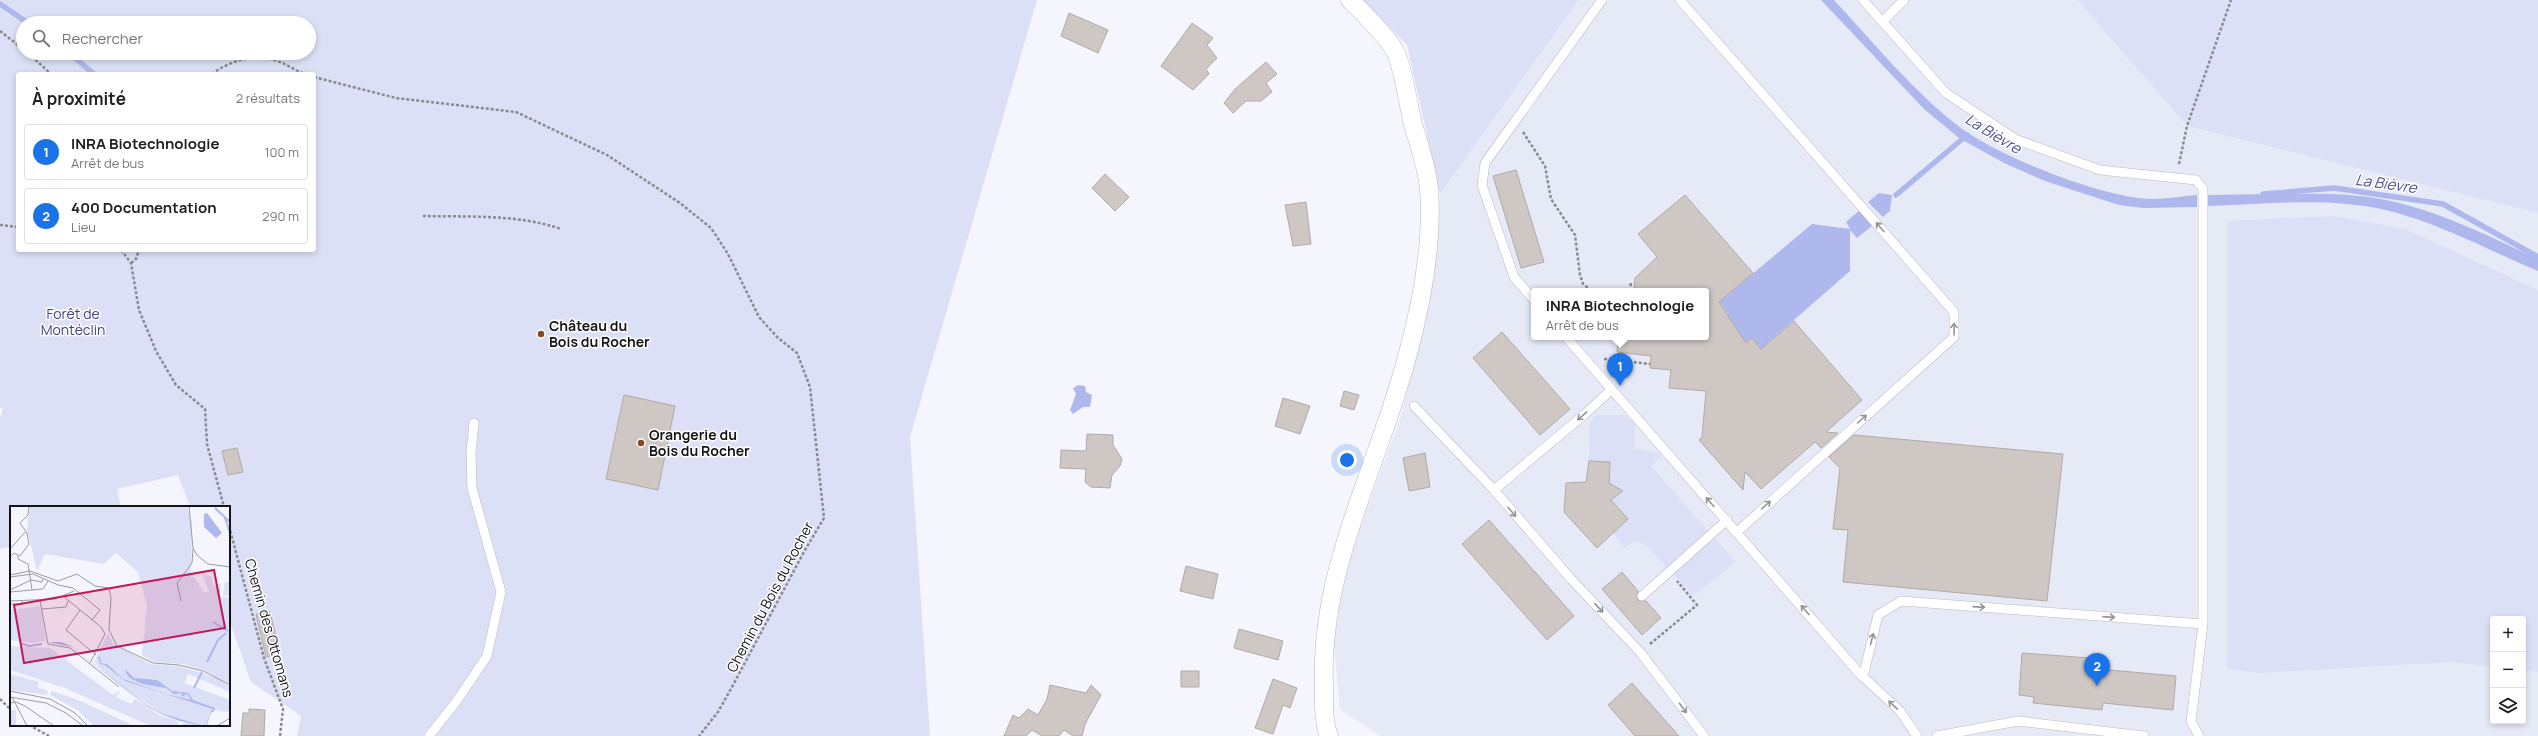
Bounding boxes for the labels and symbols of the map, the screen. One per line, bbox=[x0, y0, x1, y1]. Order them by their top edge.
water label: La Bièvre bbox=[1961, 109, 2026, 159]
water label: La Bièvre bbox=[2354, 169, 2419, 198]
one-way arrow bbox=[1875, 222, 1884, 232]
park label: Forêt de Montéclin bbox=[41, 304, 105, 339]
place label: Château du Bois du Rocher bbox=[549, 316, 650, 351]
one-way arrow bbox=[1950, 323, 1958, 336]
marker: Château du Bois du Rocher bbox=[536, 329, 546, 339]
pin: 1 bbox=[1607, 353, 1633, 386]
one-way arrow bbox=[1577, 412, 1588, 421]
one-way arrow bbox=[1857, 414, 1868, 423]
place label: Orangerie du Bois du Rocher bbox=[649, 425, 750, 460]
marker: Orangerie du Bois du Rocher bbox=[636, 438, 646, 448]
your location bbox=[1337, 450, 1357, 470]
one-way arrow bbox=[1706, 497, 1715, 507]
one-way arrow bbox=[1760, 501, 1771, 510]
inset map bbox=[10, 506, 230, 726]
one-way arrow bbox=[1508, 506, 1517, 517]
street label: Chemin du Bois du Rocher bbox=[722, 518, 817, 675]
street label: Chemin des Ottomans bbox=[241, 556, 298, 699]
one-way arrow bbox=[1594, 603, 1603, 613]
one-way arrow bbox=[1972, 603, 1985, 611]
one-way arrow bbox=[1800, 605, 1809, 616]
one-way arrow bbox=[2102, 613, 2115, 620]
one-way arrow bbox=[1868, 632, 1876, 645]
pin: 2 bbox=[2084, 653, 2110, 686]
one-way arrow bbox=[1889, 701, 1899, 710]
one-way arrow bbox=[1679, 702, 1687, 713]

